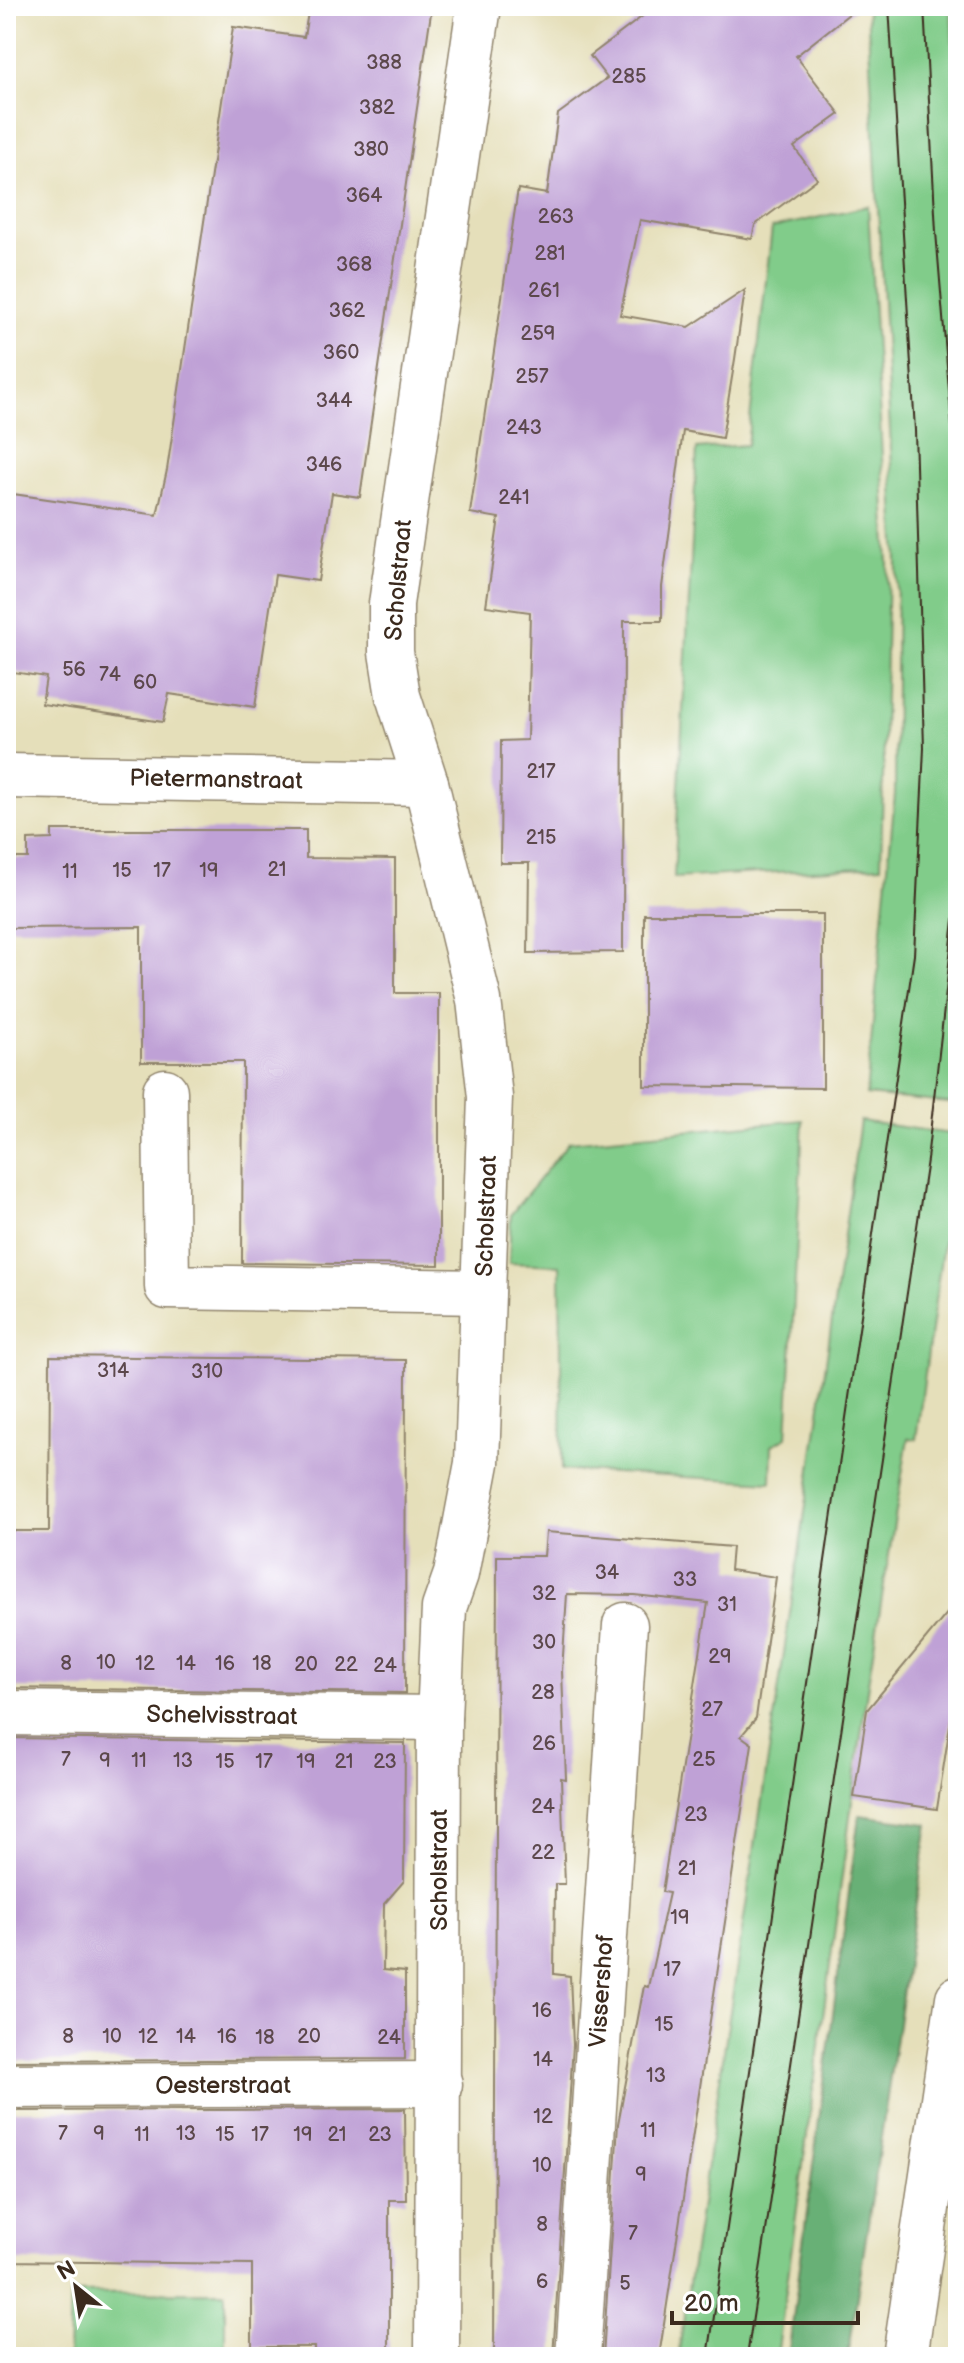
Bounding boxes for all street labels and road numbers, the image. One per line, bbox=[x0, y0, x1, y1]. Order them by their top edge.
street label: Scholstraat bbox=[379, 518, 418, 642]
street label: Pietermanstraat bbox=[129, 763, 304, 796]
street label: Scholstraat bbox=[470, 1154, 503, 1277]
street label: Schelvisstraat bbox=[146, 1700, 298, 1731]
street label: Scholstraat bbox=[425, 1809, 454, 1931]
street label: Vissershof bbox=[583, 1933, 620, 2049]
street label: Oesterstraat bbox=[155, 2071, 291, 2100]

